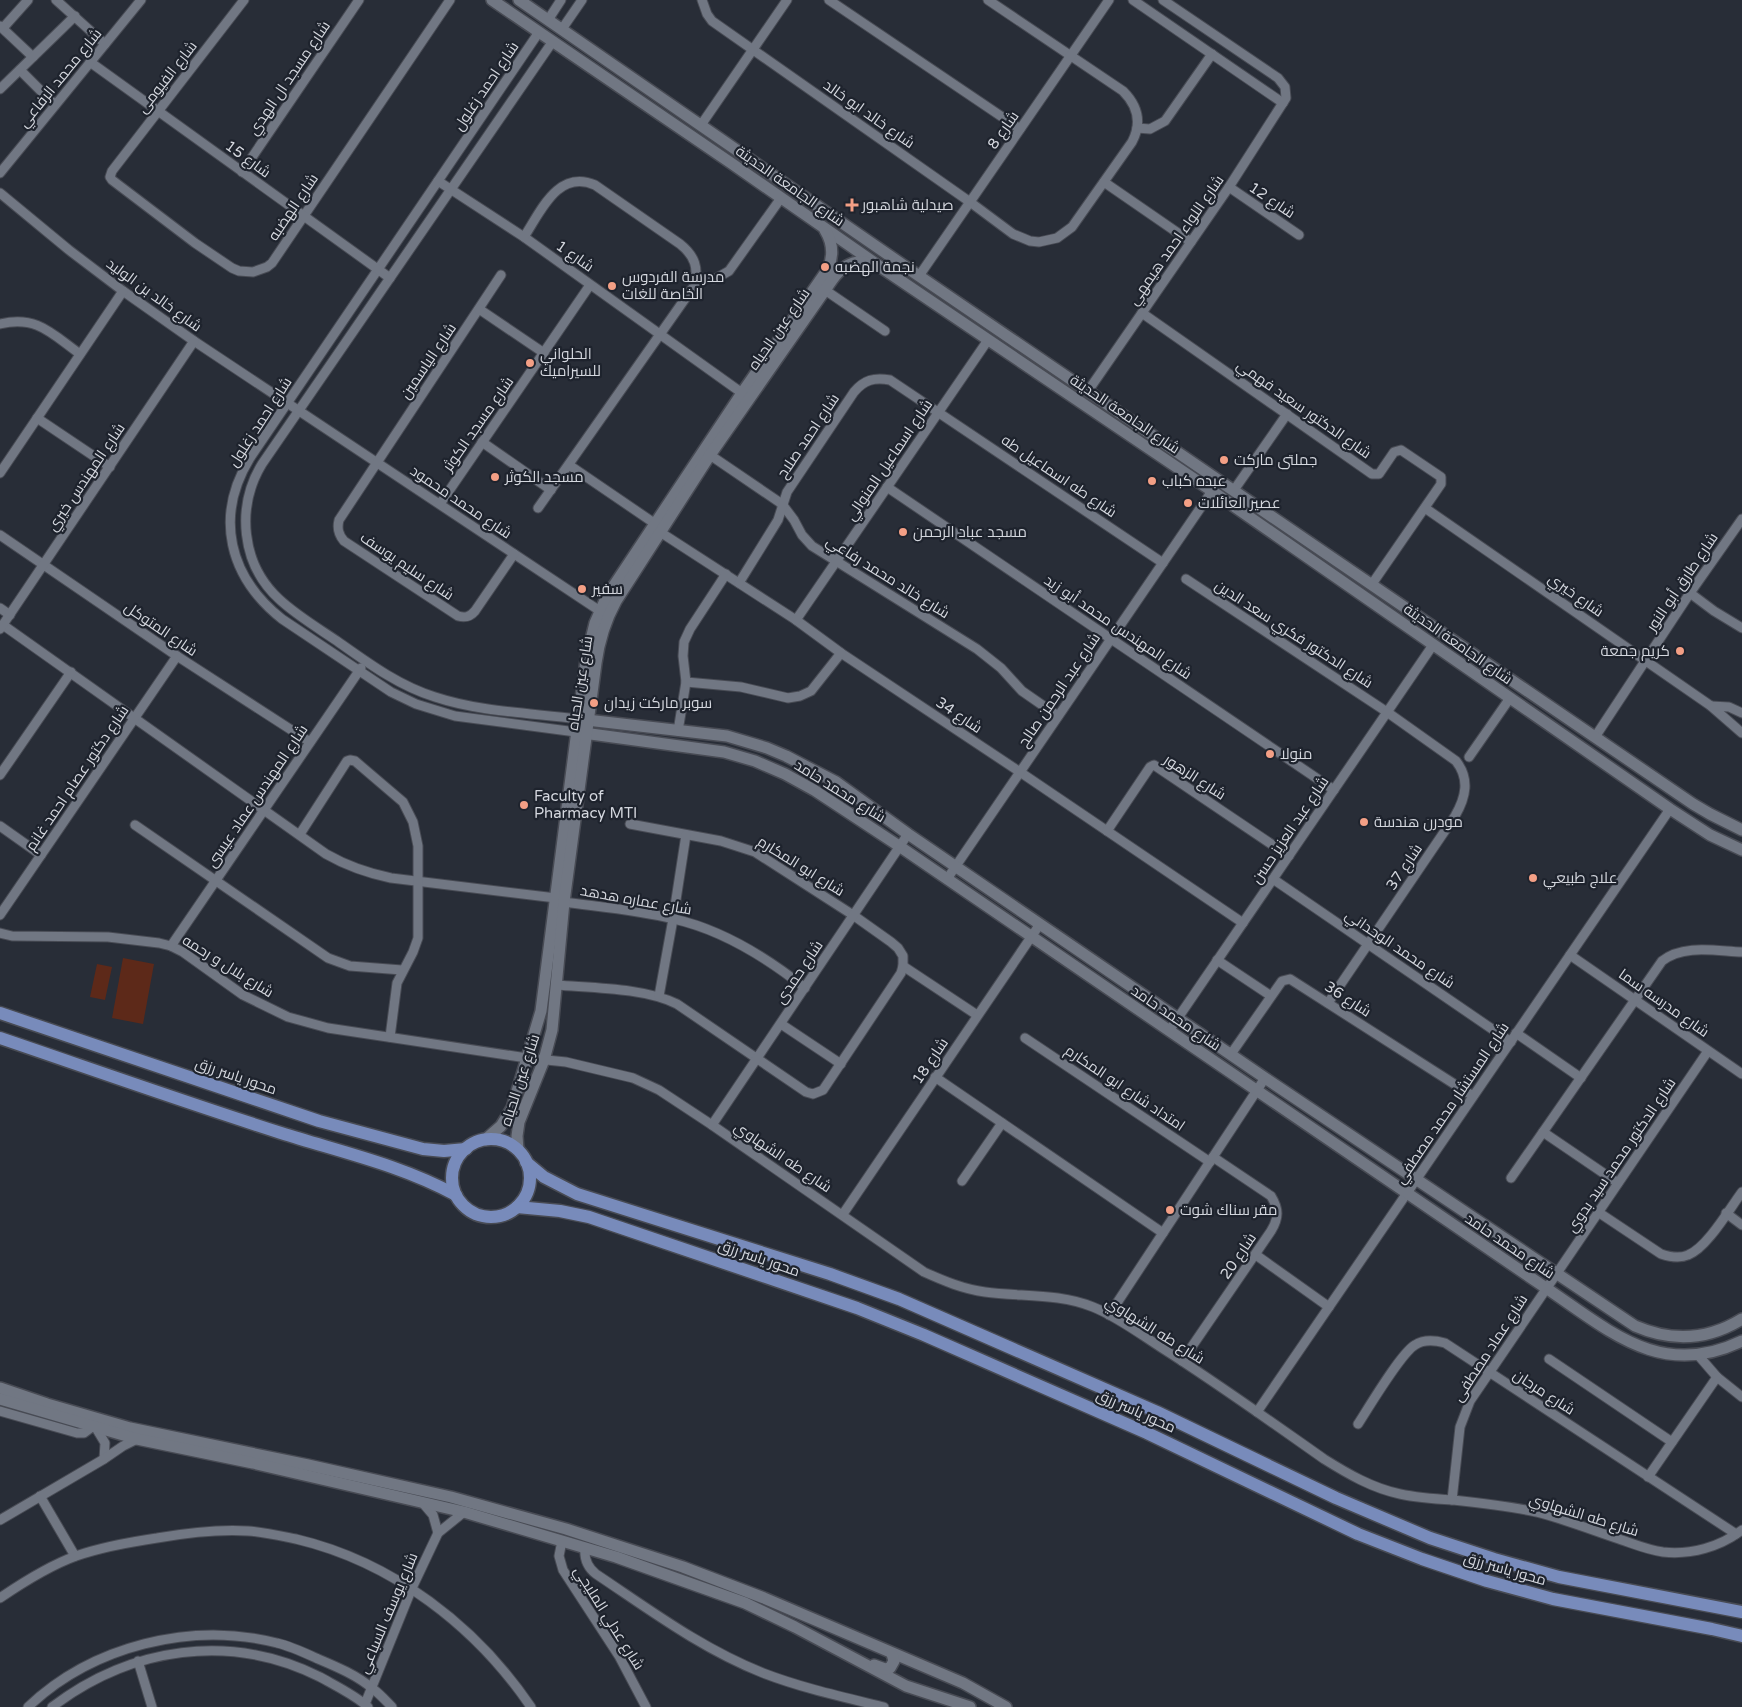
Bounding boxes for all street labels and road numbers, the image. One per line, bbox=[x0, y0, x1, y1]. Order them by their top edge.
street label: شارع مسجد ال الهدي bbox=[244, 17, 336, 140]
street label: شارع محمد الرفاعي bbox=[15, 25, 108, 133]
street label: شارع الفيومى bbox=[133, 37, 202, 118]
street label: شارع احمد زغلول bbox=[450, 38, 524, 135]
street label: شارع خالد ابو خالد bbox=[819, 76, 918, 154]
street label: شارع 8 bbox=[983, 107, 1024, 154]
street label: شارع 15 bbox=[221, 136, 274, 183]
street label: شارع الجامعة الحديثة bbox=[731, 142, 848, 232]
street label: شارع الهضبه bbox=[264, 170, 324, 245]
street label: شارع اللواء احمد هيمهي bbox=[1124, 172, 1230, 310]
street label: شارع 12 bbox=[1244, 178, 1299, 224]
street label: شارع 1 bbox=[551, 236, 598, 277]
street label: شارع خالد بن الوليد bbox=[102, 254, 205, 337]
street label: شارع عين الحياه bbox=[744, 285, 815, 374]
street label: شارع الياسمين bbox=[396, 320, 462, 403]
street label: شارع الدكتور سعيد فهمي bbox=[1232, 356, 1375, 465]
street label: شارع الجامعة الحديثة bbox=[1066, 371, 1183, 459]
street label: شارع مسجد الكوثر bbox=[438, 373, 519, 477]
street label: شارع احمد زغلول bbox=[224, 374, 297, 471]
street label: شارع احمد صلاح bbox=[773, 390, 845, 483]
street label: شارع اسماعيل المنوالي bbox=[842, 396, 939, 526]
street label: شارع المهندس خيري bbox=[43, 420, 131, 536]
street label: شارع طه اسماعيل طه bbox=[997, 431, 1120, 523]
street label: شارع محمد محمود bbox=[406, 461, 515, 544]
street label: شارع سليم يوسف bbox=[356, 528, 457, 606]
street label: شارع طارق أبو النور bbox=[1641, 529, 1723, 637]
street label: شارع خالد محمد رفاعي bbox=[821, 532, 953, 625]
street label: شارع خيري bbox=[1543, 569, 1607, 623]
street label: شارع المهندس محمد أبو زيد bbox=[1040, 570, 1196, 685]
street label: شارع الدكتور فكري سعد الدين bbox=[1210, 576, 1376, 694]
street label: شارع المتوكل bbox=[120, 598, 201, 662]
street label: شارع الجامعة الحديثة bbox=[1399, 600, 1516, 690]
street label: شارع عبد الرحمن صالح bbox=[1014, 629, 1106, 752]
street label: شارع عين الحياه bbox=[564, 634, 598, 732]
street label: شارع 34 bbox=[931, 693, 986, 739]
street label: شارع دكتور عصام احمد غانم bbox=[22, 702, 134, 855]
street label: شارع المهندس عماد عيسى bbox=[203, 721, 313, 872]
street label: شارع الزهور bbox=[1159, 750, 1229, 805]
street label: شارع محمد حامد bbox=[790, 756, 889, 828]
street label: شارع عبد العزيز حسن bbox=[1247, 773, 1334, 888]
street label: شارع ابو المكارم bbox=[753, 832, 848, 902]
street label: شارع 37 bbox=[1382, 840, 1428, 895]
street label: شارع عماره هدهد bbox=[578, 881, 693, 921]
street label: شارع محمد الوحداني bbox=[1340, 906, 1458, 995]
street label: شارع بلال و رحمه bbox=[178, 931, 277, 1003]
street label: شارع حمدى bbox=[771, 937, 828, 1008]
street label: شارع مدرسه سما bbox=[1614, 965, 1713, 1043]
street label: شارع 36 bbox=[1320, 977, 1375, 1022]
street label: شارع محمد حامد bbox=[1127, 981, 1224, 1056]
street label: شارع المستشار محمد مصطفي bbox=[1391, 1019, 1515, 1189]
street label: شارع عين الحياه bbox=[497, 1032, 545, 1129]
street label: شارع 18 bbox=[908, 1034, 954, 1089]
street label: امتداد شارع ابو المكارم bbox=[1060, 1041, 1188, 1136]
street label: محور ياسر رزق bbox=[193, 1054, 279, 1099]
street label: شارع الدكتور محمد سيد بدوي bbox=[1562, 1074, 1682, 1237]
street label: شارع طه الشهاوي bbox=[729, 1118, 835, 1199]
street label: شارع محمد حامد bbox=[1461, 1209, 1558, 1284]
street label: شارع 20 bbox=[1216, 1229, 1262, 1284]
street label: محور ياسر رزق bbox=[716, 1236, 802, 1281]
street label: شارع عماد مصطفى bbox=[1449, 1291, 1533, 1406]
street label: شارع طه الشهاوي bbox=[1100, 1292, 1208, 1370]
street label: شارع مرجان bbox=[1509, 1365, 1578, 1420]
street label: محور ياسر رزق bbox=[1093, 1385, 1178, 1437]
street label: شارع طه الشهاوي bbox=[1526, 1490, 1641, 1543]
street label: محور ياسر رزق bbox=[1461, 1549, 1548, 1590]
street label: شارع يوسف السباعي bbox=[354, 1550, 424, 1677]
street label: شارع عدلي المليجي bbox=[567, 1563, 648, 1675]

